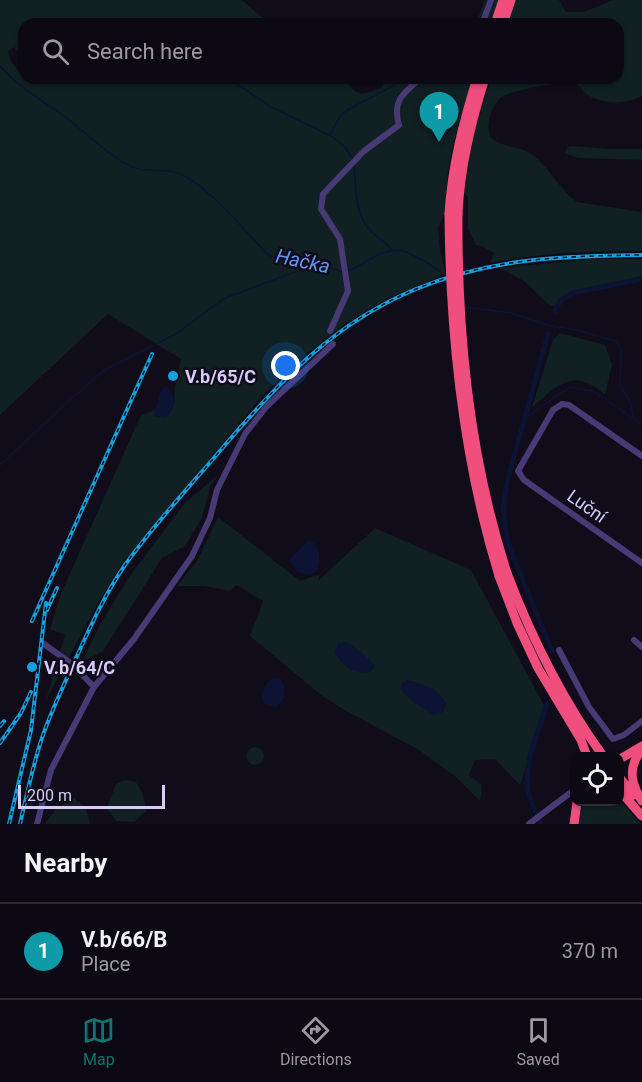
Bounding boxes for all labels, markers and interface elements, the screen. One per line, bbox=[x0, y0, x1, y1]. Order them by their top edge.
search box bbox=[18, 18, 624, 84]
icon: search bbox=[39, 35, 72, 68]
text: Search here bbox=[87, 39, 203, 64]
pin: 1 bbox=[420, 92, 458, 142]
water label: Hačka bbox=[274, 244, 332, 278]
your location bbox=[271, 351, 300, 380]
place label: V.b/65/C bbox=[185, 366, 256, 387]
marker: V.b/65/C bbox=[166, 369, 180, 383]
street label: Luční bbox=[563, 485, 611, 527]
place label: V.b/64/C bbox=[44, 657, 115, 678]
marker: V.b/64/C bbox=[25, 660, 39, 674]
map controls bbox=[570, 752, 624, 806]
button: locate bbox=[570, 752, 624, 806]
scale bar bbox=[18, 782, 165, 810]
text: 200 m bbox=[27, 786, 72, 805]
text: Nearby bbox=[24, 848, 107, 878]
text: V.b/66/B bbox=[81, 927, 167, 952]
text: 1 bbox=[38, 939, 49, 963]
text: 370 m bbox=[562, 939, 618, 963]
text: Place bbox=[81, 952, 130, 976]
tab: Map bbox=[82, 1014, 115, 1069]
tab: Directions bbox=[280, 1014, 352, 1069]
tab: Saved bbox=[516, 1014, 560, 1069]

